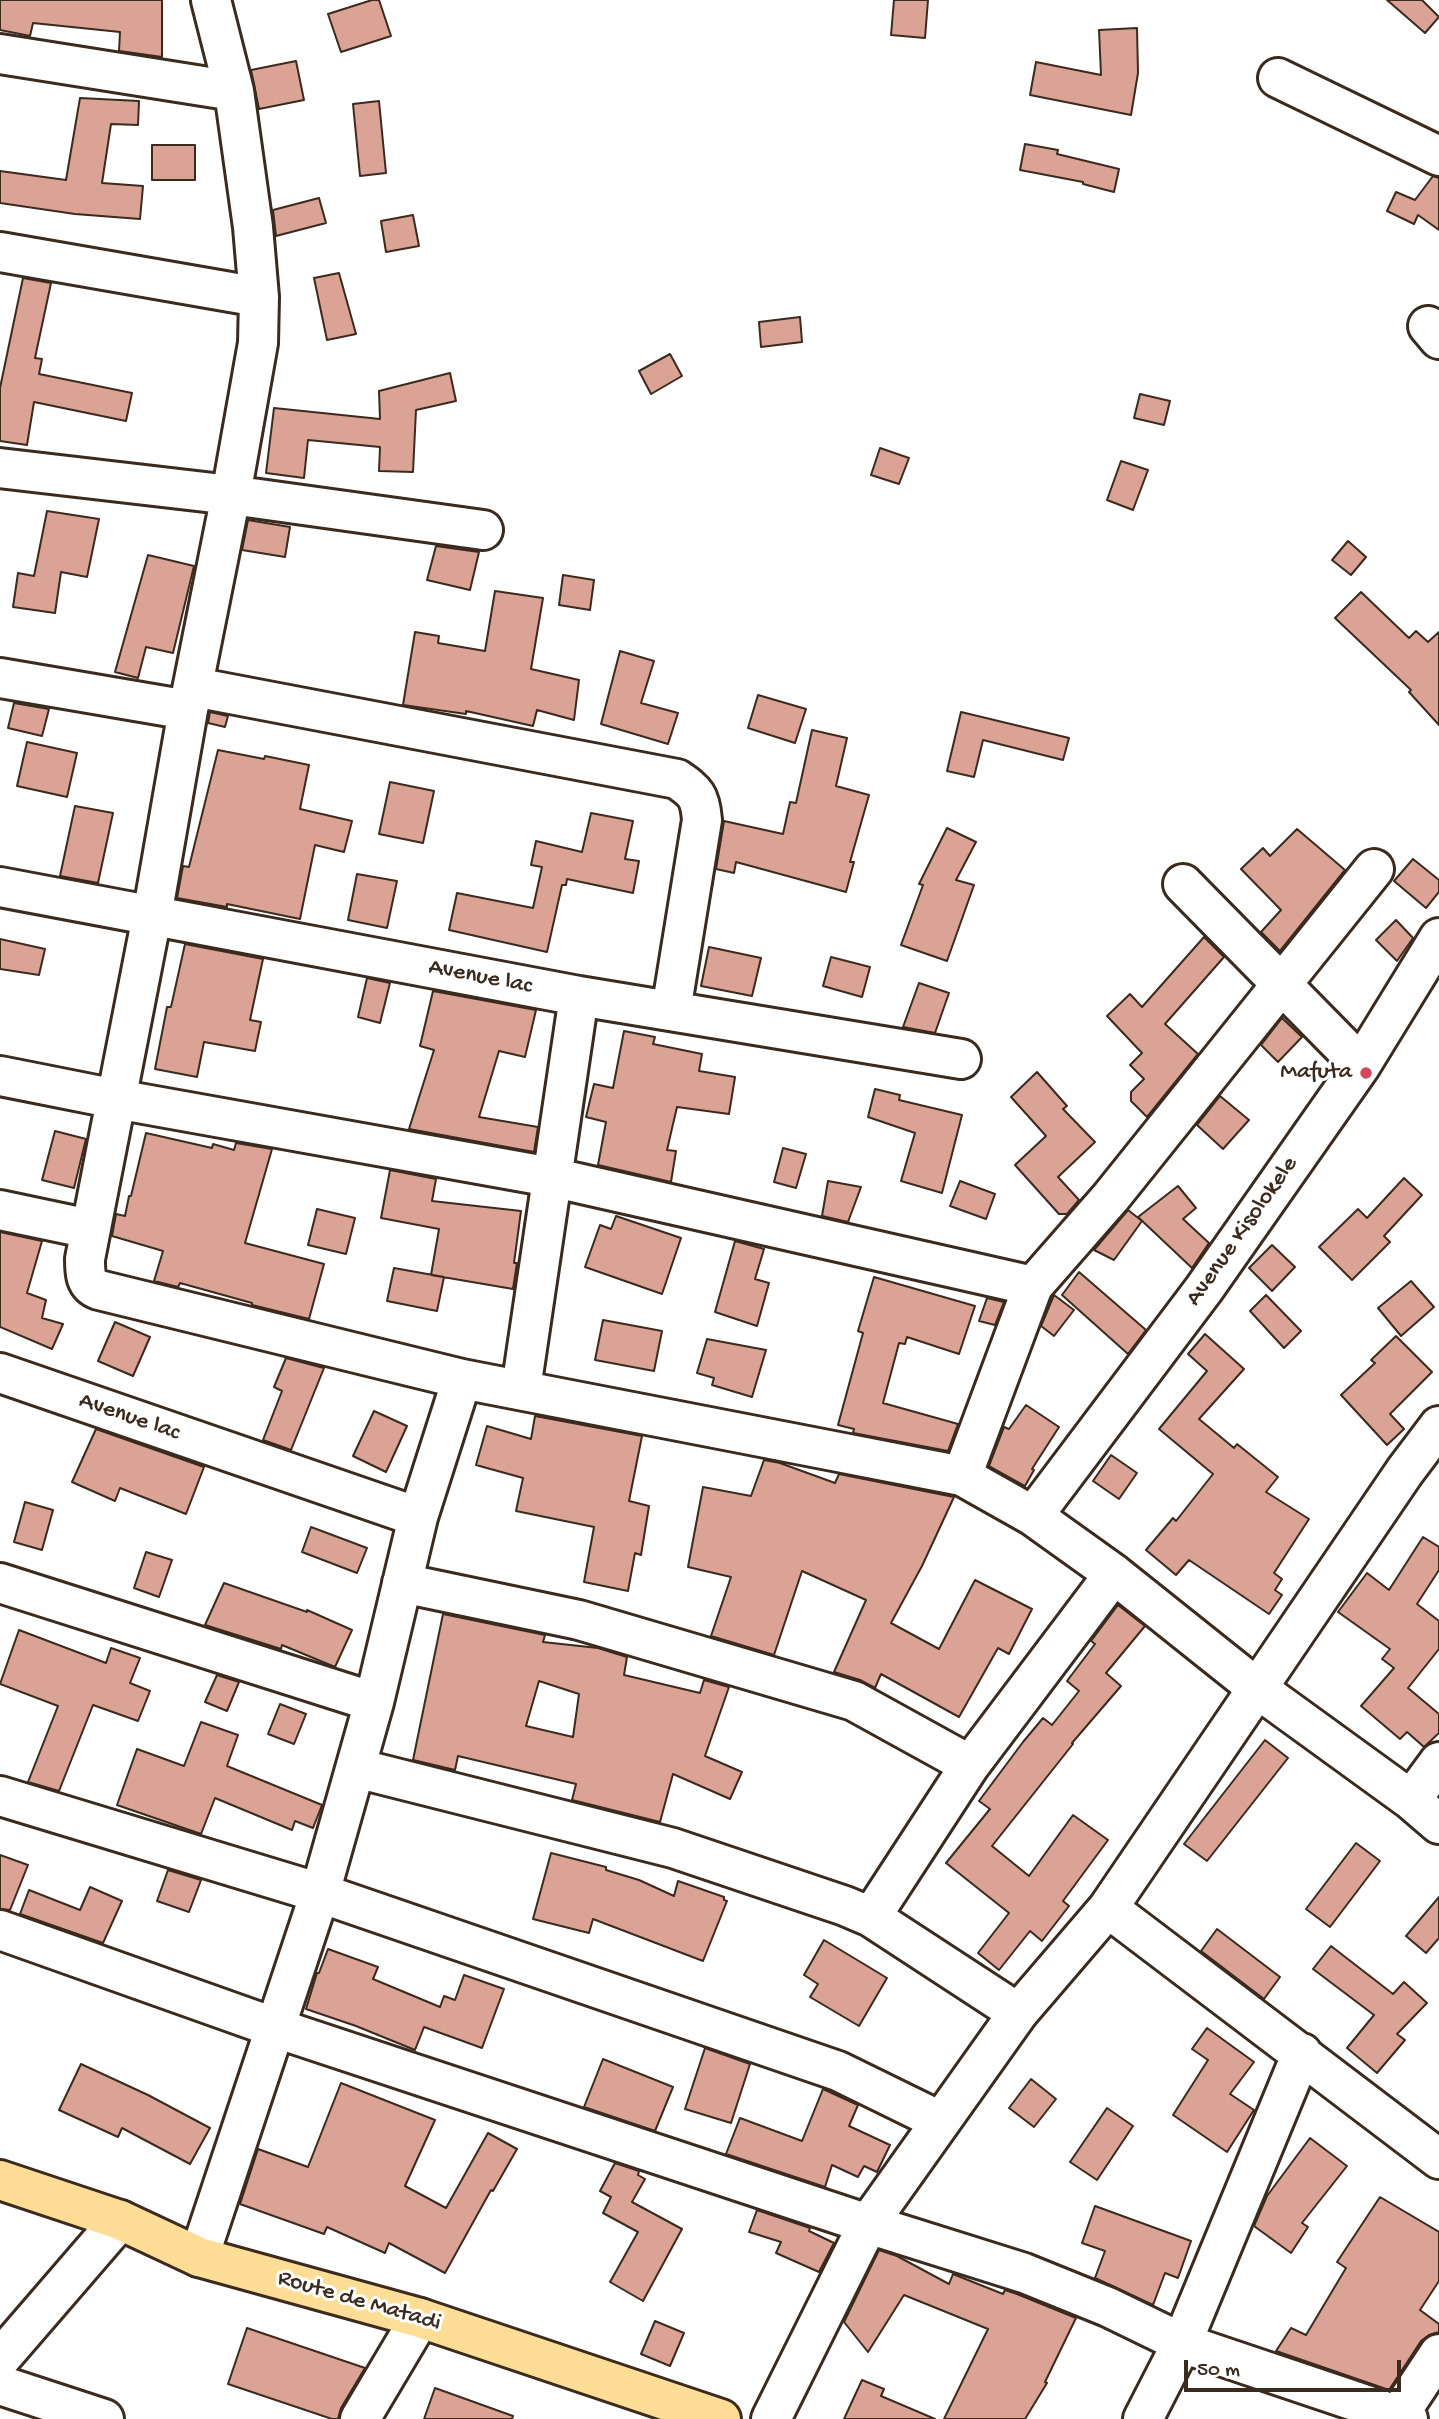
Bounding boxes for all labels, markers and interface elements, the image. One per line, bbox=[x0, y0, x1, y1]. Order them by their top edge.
street label: Avenue lac bbox=[426, 954, 534, 1002]
place label: Mafuta bbox=[1280, 1059, 1352, 1087]
marker: Mafuta bbox=[1358, 1065, 1374, 1081]
street label: Avenue Kisolokele bbox=[1181, 1152, 1305, 1312]
street label: Avenue lac bbox=[75, 1387, 183, 1449]
street label: Route de Matadi bbox=[274, 2265, 444, 2339]
scale bar bbox=[1187, 2346, 1404, 2390]
text: 50 m bbox=[1197, 2359, 1240, 2384]

